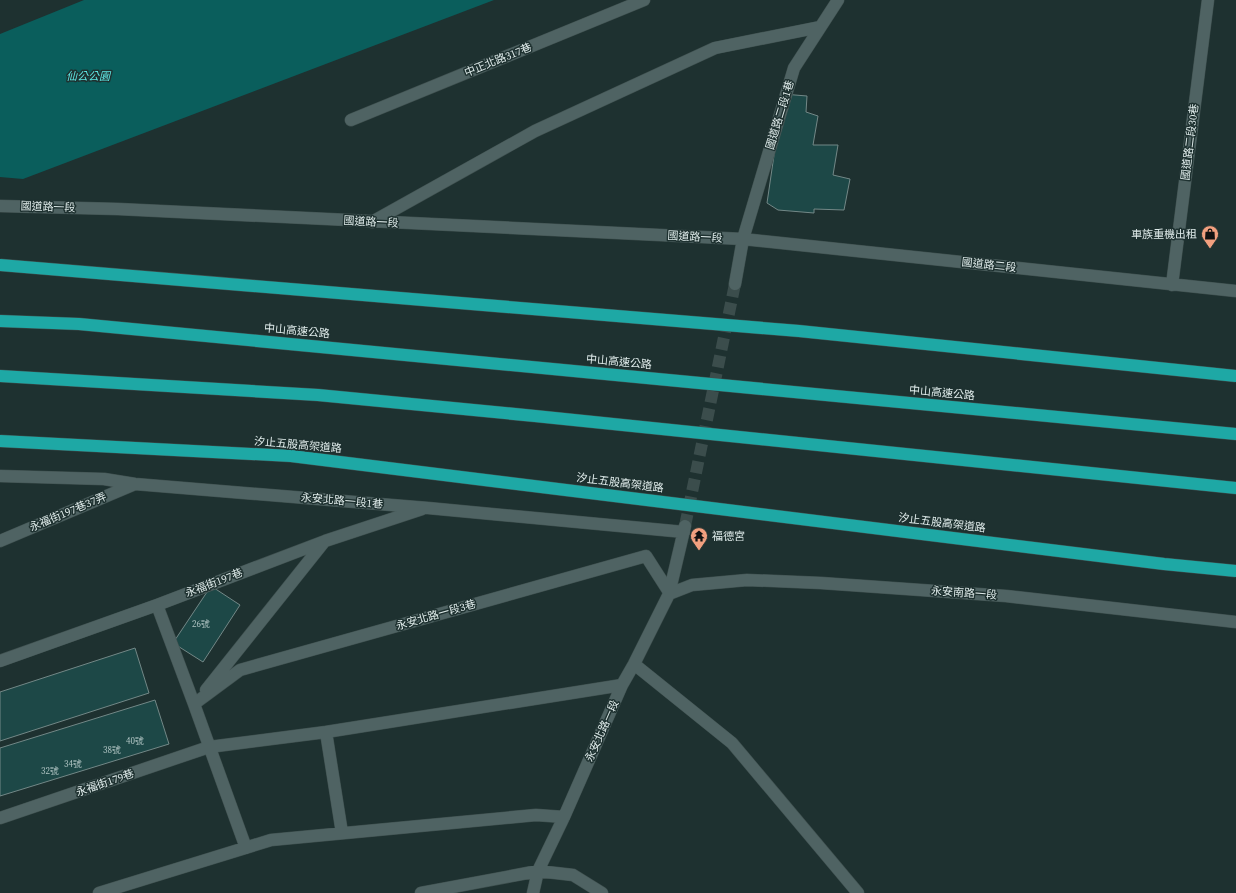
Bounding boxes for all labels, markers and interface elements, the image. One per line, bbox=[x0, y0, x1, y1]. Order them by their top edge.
street label: 中正北路317巷 bbox=[462, 40, 534, 80]
park label: 仙公公園 bbox=[66, 69, 112, 84]
street label: 國道路二段1巷 bbox=[762, 79, 798, 151]
street label: 國道路二段30巷 bbox=[1178, 103, 1202, 181]
street label: 國道路一段 bbox=[20, 199, 76, 215]
street label: 國道路一段 bbox=[343, 213, 399, 231]
shop icon: 車族重機出租 bbox=[1200, 224, 1220, 249]
place label: 車族重機出租 bbox=[1131, 227, 1197, 242]
street label: 國道路一段 bbox=[667, 228, 723, 246]
street label: 國道路二段 bbox=[961, 255, 1017, 275]
street label: 中山高速公路 bbox=[263, 321, 331, 341]
street label: 中山高速公路 bbox=[585, 352, 653, 372]
street label: 中山高速公路 bbox=[908, 383, 976, 403]
street label: 汐止五股高架道路 bbox=[254, 434, 342, 456]
street label: 汐止五股高架道路 bbox=[575, 470, 665, 496]
street label: 永福街197巷37弄 bbox=[27, 489, 109, 535]
street label: 永安北路一段1巷 bbox=[300, 490, 384, 512]
street label: 汐止五股高架道路 bbox=[897, 510, 987, 536]
temple icon: 福德宮 bbox=[689, 526, 709, 551]
place label: 福德宮 bbox=[712, 529, 745, 544]
street label: 永福街197巷 bbox=[183, 565, 245, 601]
street label: 永安南路一段 bbox=[931, 583, 997, 603]
street label: 永安北路一段3巷 bbox=[394, 596, 478, 634]
house number: 26號 bbox=[192, 618, 210, 630]
street label: 永安北路一段 bbox=[582, 698, 622, 764]
house number: 40號 bbox=[126, 735, 144, 747]
house number: 38號 bbox=[103, 744, 121, 756]
house number: 34號 bbox=[64, 758, 82, 770]
house number: 32號 bbox=[41, 765, 59, 777]
street label: 永福街179巷 bbox=[74, 766, 136, 800]

